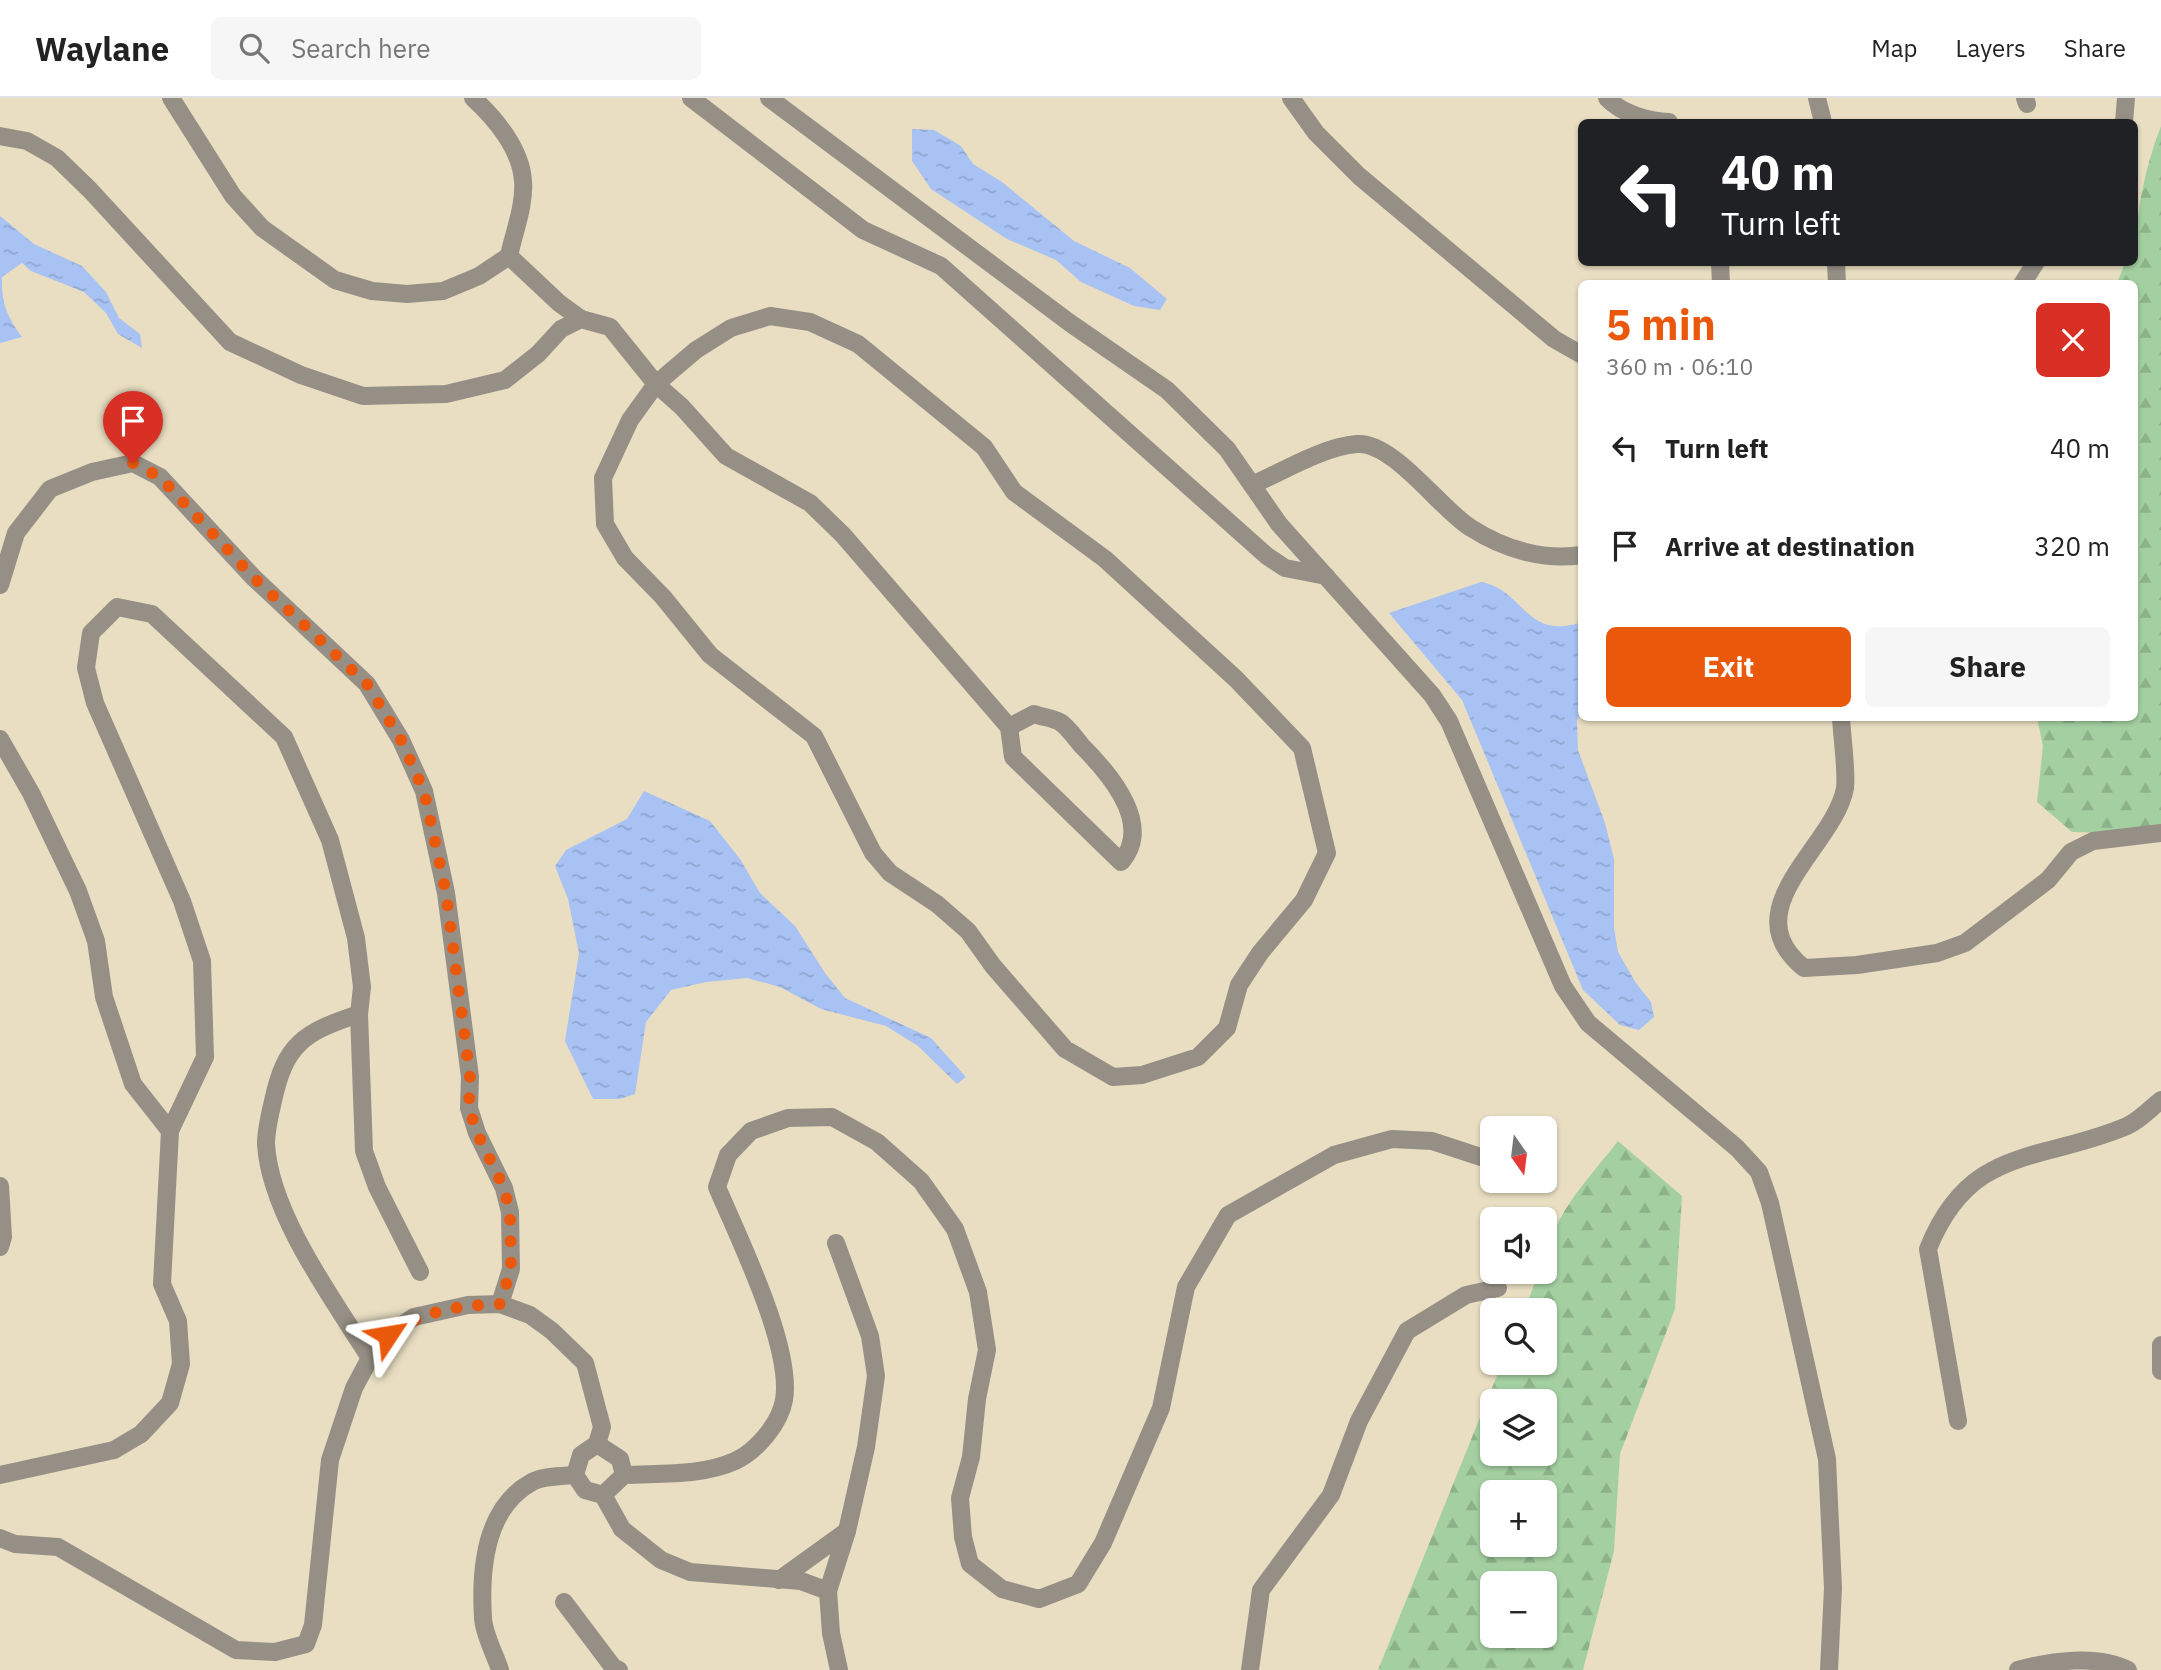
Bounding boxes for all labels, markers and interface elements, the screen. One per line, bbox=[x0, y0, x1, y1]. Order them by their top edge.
search box bbox=[211, 17, 701, 80]
text: Waylane bbox=[35, 27, 169, 70]
icon: search bbox=[235, 29, 273, 67]
text: Search here bbox=[291, 31, 431, 65]
text: Map bbox=[1871, 32, 1918, 64]
text: Layers bbox=[1956, 32, 2026, 64]
text: Share bbox=[2064, 32, 2126, 64]
text: 40 m bbox=[1721, 140, 1835, 203]
icon: left bbox=[1606, 147, 1697, 238]
text: Turn left bbox=[1721, 202, 1841, 244]
text: 5 min bbox=[1606, 297, 1716, 352]
button: close bbox=[2036, 303, 2110, 377]
text: 360 m · 06:10 bbox=[1606, 351, 1753, 381]
pin bbox=[103, 391, 163, 463]
icon: arrive bbox=[114, 402, 152, 440]
icon: left bbox=[1606, 429, 1644, 467]
text: Turn left bbox=[1665, 431, 1768, 465]
text: 40 m bbox=[2050, 431, 2110, 465]
icon: arrive bbox=[1606, 527, 1644, 565]
text: Arrive at destination bbox=[1665, 529, 1915, 563]
text: 320 m bbox=[2034, 529, 2110, 563]
button: Exit bbox=[1606, 627, 1851, 707]
button: Share bbox=[1865, 627, 2110, 707]
north arrow bbox=[1480, 1116, 1558, 1194]
map controls bbox=[1480, 1116, 1557, 1648]
button: sound bbox=[1480, 1207, 1557, 1284]
position arrow bbox=[351, 1298, 425, 1372]
button: search bbox=[1480, 1298, 1557, 1375]
button: layers bbox=[1480, 1389, 1557, 1466]
button: + bbox=[1480, 1480, 1557, 1557]
button: − bbox=[1480, 1571, 1557, 1648]

